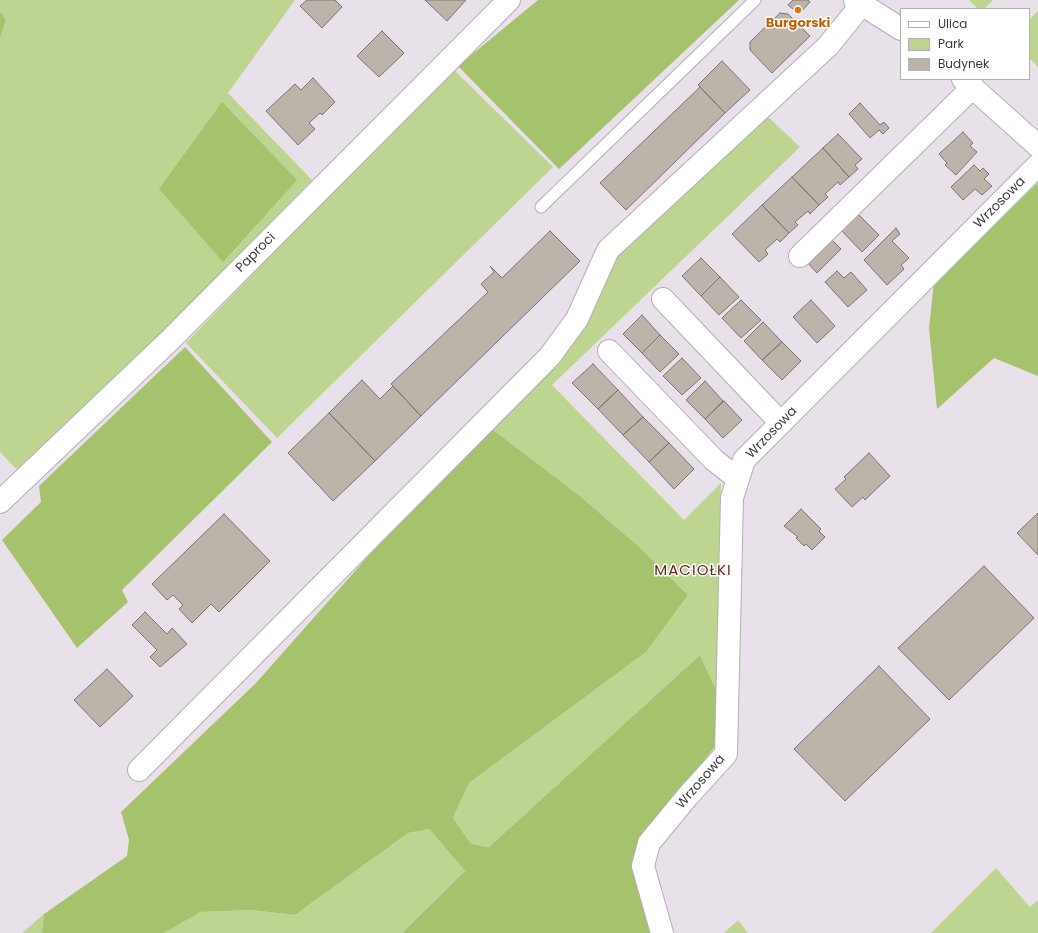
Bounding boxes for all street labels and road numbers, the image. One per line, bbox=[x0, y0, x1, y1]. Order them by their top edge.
street label: Wrzosowa bbox=[971, 174, 1029, 232]
street label: Paproci bbox=[233, 230, 279, 276]
street label: Wrzosowa bbox=[743, 404, 801, 462]
street label: Wrzosowa bbox=[673, 752, 729, 812]

